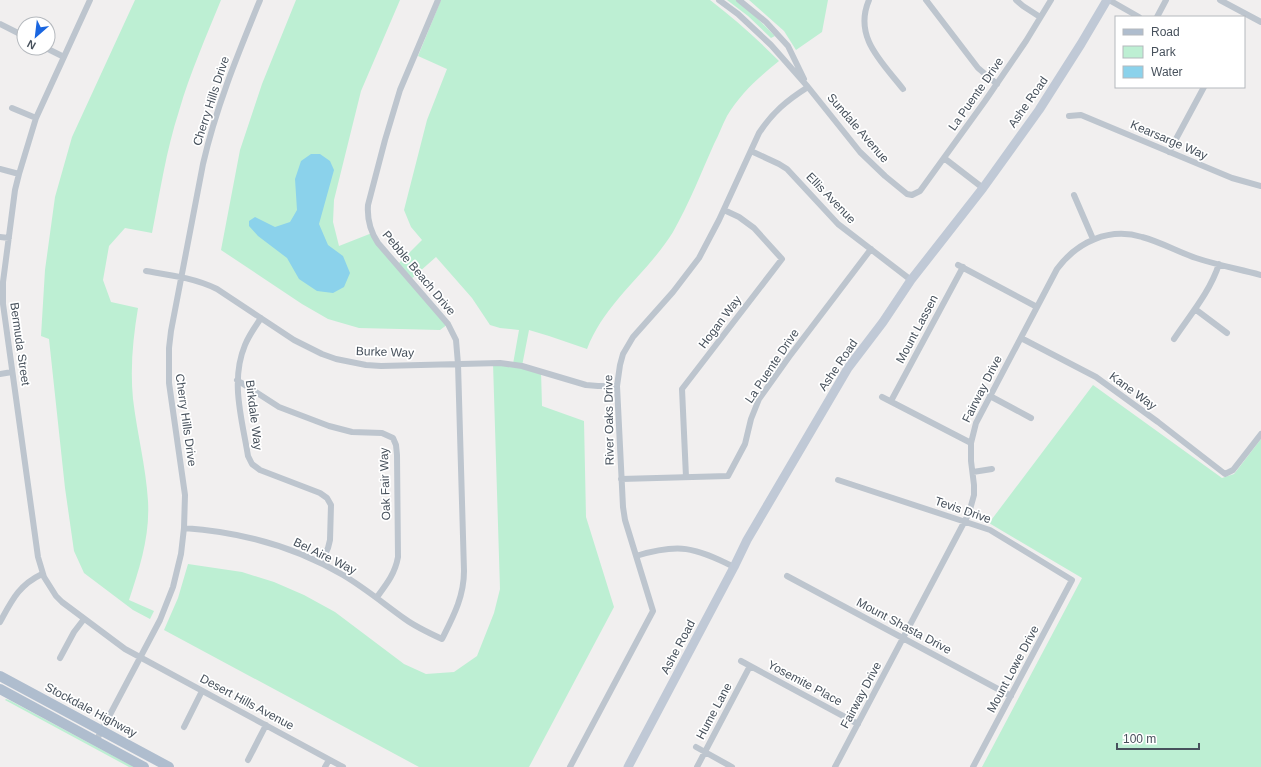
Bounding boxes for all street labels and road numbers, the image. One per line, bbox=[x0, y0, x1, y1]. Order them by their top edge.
street label: Cherry Hills Drive bbox=[190, 54, 232, 148]
street label: La Puente Drive bbox=[946, 54, 1007, 133]
street label: Ashe Road bbox=[1005, 74, 1051, 130]
street label: Sundale Avenue bbox=[824, 91, 892, 166]
street label: Kearsarge Way bbox=[1128, 117, 1210, 163]
street label: Ellis Avenue bbox=[803, 170, 859, 227]
street label: Pebble Beach Drive bbox=[380, 228, 459, 318]
street label: Mount Lassen bbox=[893, 292, 941, 366]
street label: Hogan Way bbox=[696, 293, 744, 351]
street label: Bermuda Street bbox=[7, 301, 33, 387]
street label: La Puente Drive bbox=[742, 326, 802, 406]
street label: Ashe Road bbox=[816, 336, 860, 394]
street label: Burke Way bbox=[356, 344, 414, 360]
street label: Fairway Drive bbox=[959, 353, 1005, 425]
street label: Kane Way bbox=[1107, 369, 1159, 413]
street label: Cherry Hills Drive bbox=[173, 373, 199, 468]
street label: River Oaks Drive bbox=[601, 374, 617, 465]
street label: Birkdale Way bbox=[243, 379, 265, 451]
street label: Oak Fair Way bbox=[377, 447, 393, 521]
street label: Tevis Drive bbox=[933, 494, 993, 526]
street label: Bel Aire Way bbox=[291, 535, 359, 577]
street label: Mount Shasta Drive bbox=[854, 595, 954, 657]
street label: Ashe Road bbox=[658, 618, 698, 676]
street label: Mount Lowe Drive bbox=[984, 623, 1042, 715]
street label: Yosemite Place bbox=[765, 658, 845, 709]
street label: Fairway Drive bbox=[838, 659, 885, 731]
street label: Desert Hills Avenue bbox=[198, 671, 297, 733]
street label: Stockdale Highway bbox=[43, 680, 139, 740]
street label: Hume Lane bbox=[693, 680, 735, 742]

